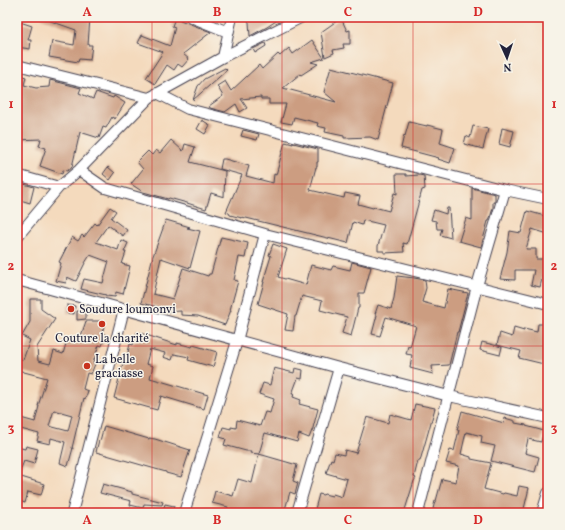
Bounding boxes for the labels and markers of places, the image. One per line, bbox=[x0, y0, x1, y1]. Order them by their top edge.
place label: Soudure loumonvi bbox=[79, 302, 176, 318]
marker: Soudure loumonvi bbox=[66, 304, 76, 314]
marker: Couture la charité bbox=[97, 319, 107, 329]
place label: Couture la charité bbox=[55, 331, 149, 347]
place label: La belle graciasse bbox=[95, 352, 143, 382]
marker: La belle graciasse bbox=[82, 361, 92, 371]

